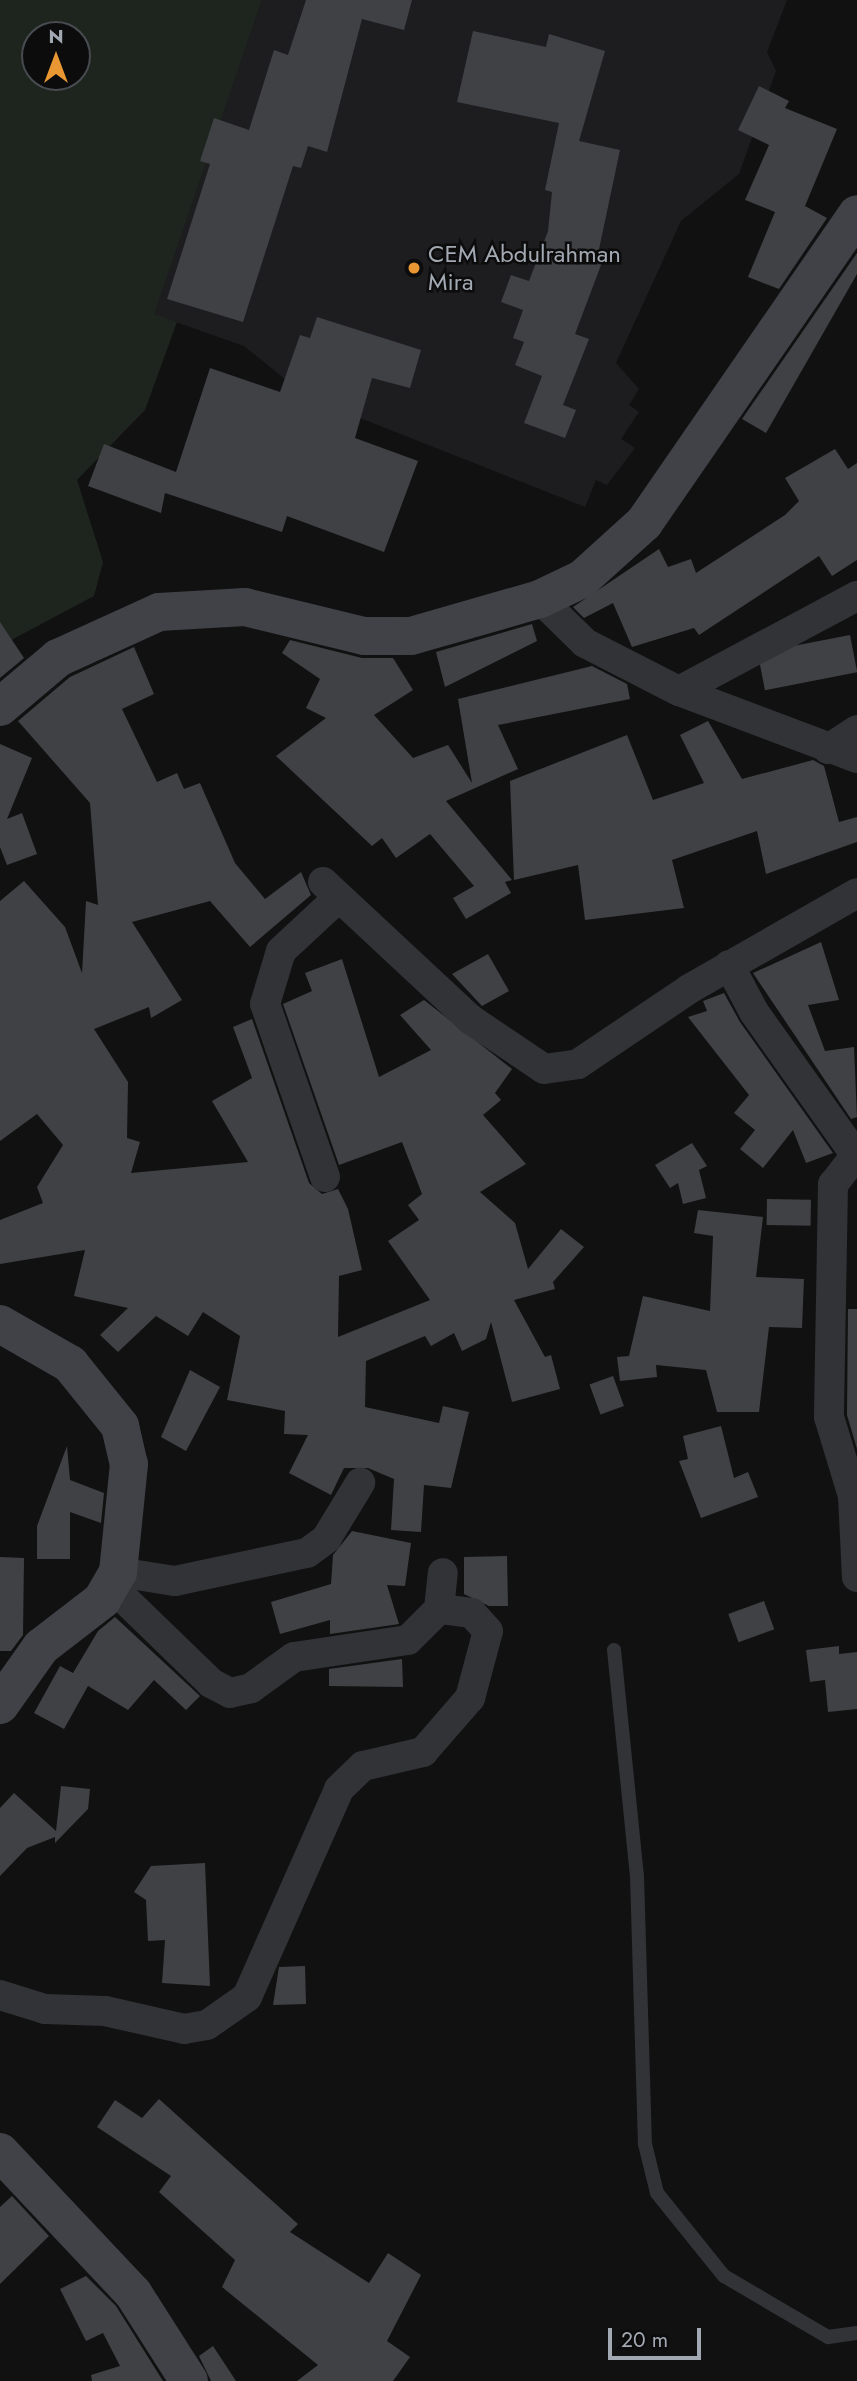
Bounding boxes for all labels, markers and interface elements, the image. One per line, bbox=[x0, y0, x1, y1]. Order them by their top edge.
north arrow bbox=[21, 21, 91, 91]
text: N bbox=[48, 23, 64, 50]
place label: CEM Abdulrahman Mira bbox=[428, 240, 621, 296]
marker: CEM Abdulrahman Mira bbox=[406, 260, 422, 276]
scale bar bbox=[612, 2314, 705, 2358]
text: 20 m bbox=[621, 2325, 668, 2355]

